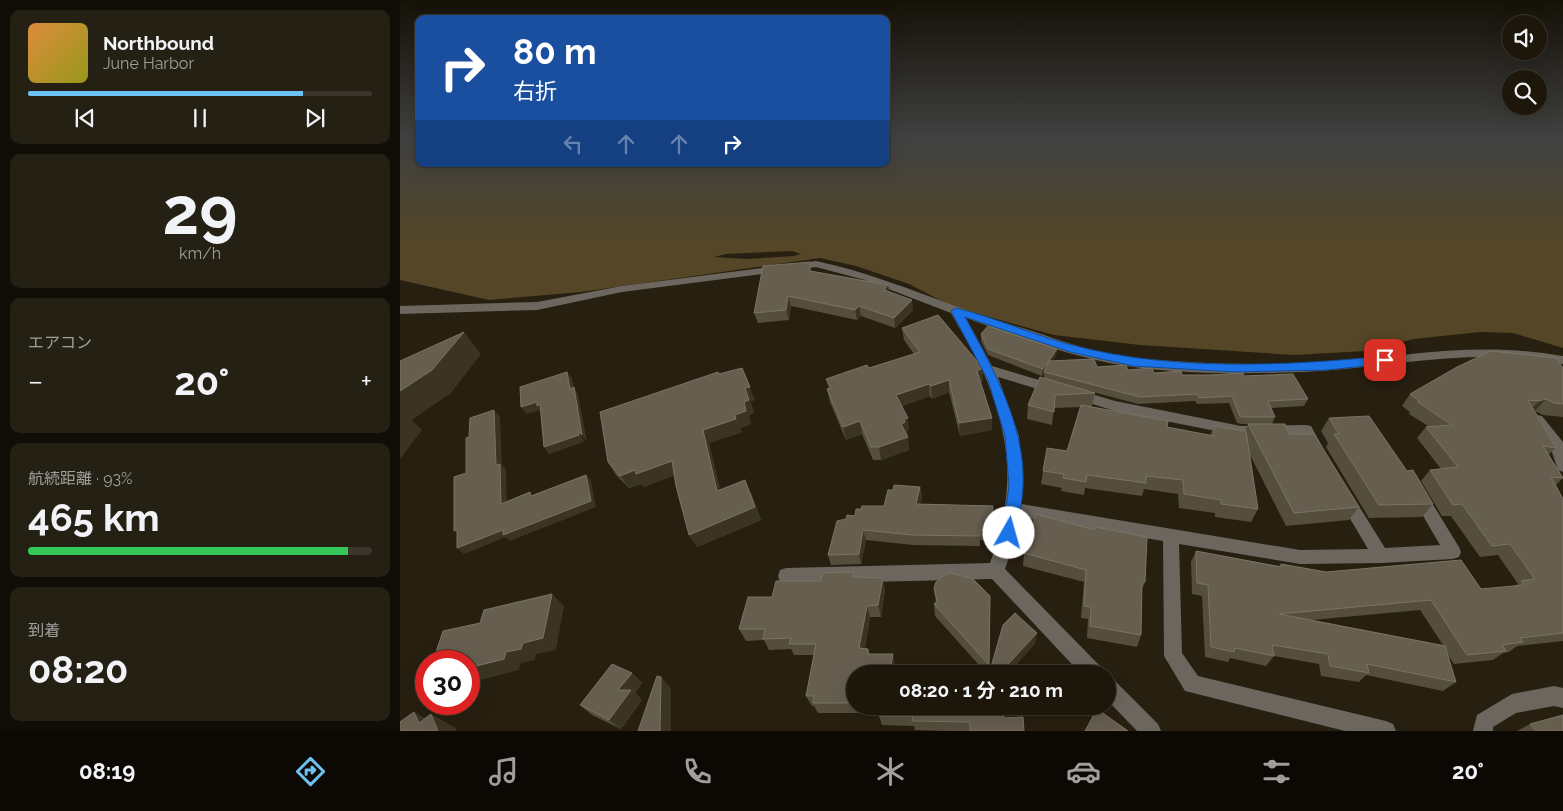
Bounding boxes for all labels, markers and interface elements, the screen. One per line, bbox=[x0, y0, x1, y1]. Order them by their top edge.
map controls bbox=[1502, 15, 1547, 115]
button: sound bbox=[1502, 15, 1547, 60]
text: 80 m bbox=[513, 31, 597, 72]
text: Northbound bbox=[103, 32, 214, 54]
icon: right bbox=[430, 35, 495, 100]
text: June Harbor bbox=[103, 54, 194, 73]
button: search bbox=[1502, 70, 1547, 115]
text: 右折 bbox=[513, 78, 557, 104]
icon: previous bbox=[71, 104, 99, 132]
icon: pause bbox=[186, 104, 214, 132]
icon: next bbox=[301, 104, 329, 132]
icon: left bbox=[559, 130, 587, 158]
icon: ahead bbox=[612, 130, 640, 158]
icon: ahead bbox=[665, 130, 693, 158]
icon: right bbox=[718, 130, 746, 158]
text: 29 bbox=[163, 173, 237, 249]
text: km/h bbox=[179, 244, 221, 263]
text: エアコン bbox=[28, 333, 92, 352]
pin bbox=[1364, 339, 1406, 381]
icon: arrive bbox=[1371, 346, 1399, 374]
text: 20° bbox=[174, 359, 229, 404]
text: − bbox=[28, 365, 43, 398]
text: + bbox=[360, 365, 372, 398]
text: 航続距離 · 93% bbox=[28, 469, 133, 488]
text: 465 km bbox=[28, 495, 160, 540]
position arrow bbox=[982, 506, 1034, 558]
text: 到着 bbox=[28, 621, 60, 640]
text: 08:20 bbox=[28, 647, 128, 692]
speed limit sign: 30 bbox=[415, 650, 480, 715]
text: 08:20 · 1 分 · 210 m bbox=[899, 679, 1063, 701]
icon: directions bbox=[293, 754, 328, 789]
icon: music bbox=[486, 754, 521, 789]
icon: phone bbox=[680, 754, 715, 789]
icon: climate bbox=[873, 754, 908, 789]
icon: car bbox=[1066, 754, 1101, 789]
icon: filters bbox=[1259, 754, 1294, 789]
text: 08:19 bbox=[79, 758, 135, 784]
text: 20° bbox=[1452, 758, 1484, 784]

